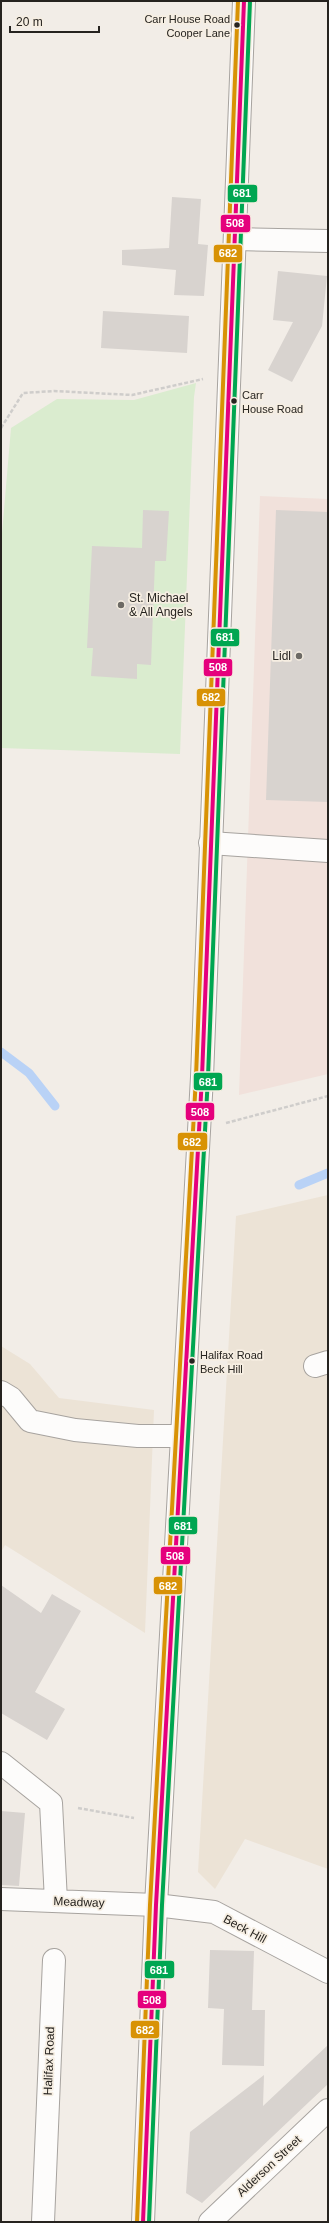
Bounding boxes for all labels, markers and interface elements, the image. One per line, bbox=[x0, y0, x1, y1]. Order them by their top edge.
scale bar bbox=[10, 8, 99, 34]
place label: Carr House Road Cooper Lane bbox=[144, 13, 230, 39]
text: 20 m bbox=[16, 15, 43, 29]
marker: Carr House Road Cooper Lane bbox=[232, 20, 242, 30]
line badge: 681 bbox=[227, 184, 258, 203]
text: 681 bbox=[233, 187, 251, 199]
line badge: 508 bbox=[220, 214, 251, 233]
text: 508 bbox=[226, 217, 244, 229]
line badge: 682 bbox=[213, 244, 243, 263]
text: 682 bbox=[219, 247, 237, 259]
place label: Carr House Road bbox=[242, 389, 303, 415]
marker: Carr House Road bbox=[229, 396, 239, 406]
place label: St. Michael & All Angels bbox=[129, 591, 192, 619]
marker: St. Michael & All Angels bbox=[116, 600, 126, 610]
line badge: 681 bbox=[210, 628, 240, 647]
text: 681 bbox=[216, 631, 234, 643]
place label: Lidl bbox=[272, 649, 291, 663]
marker: Lidl bbox=[294, 651, 304, 661]
line badge: 508 bbox=[203, 658, 233, 677]
text: 508 bbox=[209, 661, 227, 673]
line badge: 682 bbox=[196, 688, 226, 707]
text: 682 bbox=[202, 691, 220, 703]
line badge: 681 bbox=[193, 1072, 223, 1091]
text: 681 bbox=[199, 1076, 217, 1088]
line badge: 508 bbox=[185, 1102, 215, 1121]
text: 508 bbox=[191, 1106, 209, 1118]
line badge: 682 bbox=[177, 1132, 208, 1151]
text: 682 bbox=[183, 1136, 201, 1148]
place label: Halifax Road Beck Hill bbox=[200, 1349, 263, 1375]
marker: Halifax Road Beck Hill bbox=[187, 1356, 197, 1366]
line badge: 681 bbox=[168, 1516, 198, 1535]
text: 681 bbox=[174, 1520, 192, 1532]
line badge: 508 bbox=[160, 1546, 191, 1565]
text: 508 bbox=[166, 1550, 184, 1562]
line badge: 682 bbox=[153, 1576, 183, 1595]
text: 682 bbox=[159, 1580, 177, 1592]
street label: Meadway bbox=[53, 1894, 105, 1910]
street label: Beck Hill bbox=[221, 1912, 269, 1946]
line badge: 681 bbox=[144, 1960, 175, 1979]
text: 681 bbox=[150, 1964, 168, 1976]
line badge: 508 bbox=[137, 1990, 167, 2009]
text: 508 bbox=[143, 1994, 161, 2006]
line badge: 682 bbox=[130, 2020, 160, 2039]
text: 682 bbox=[136, 2024, 154, 2036]
street label: Halifax Road bbox=[41, 2026, 57, 2096]
street label: Alderson Street bbox=[234, 2132, 305, 2199]

